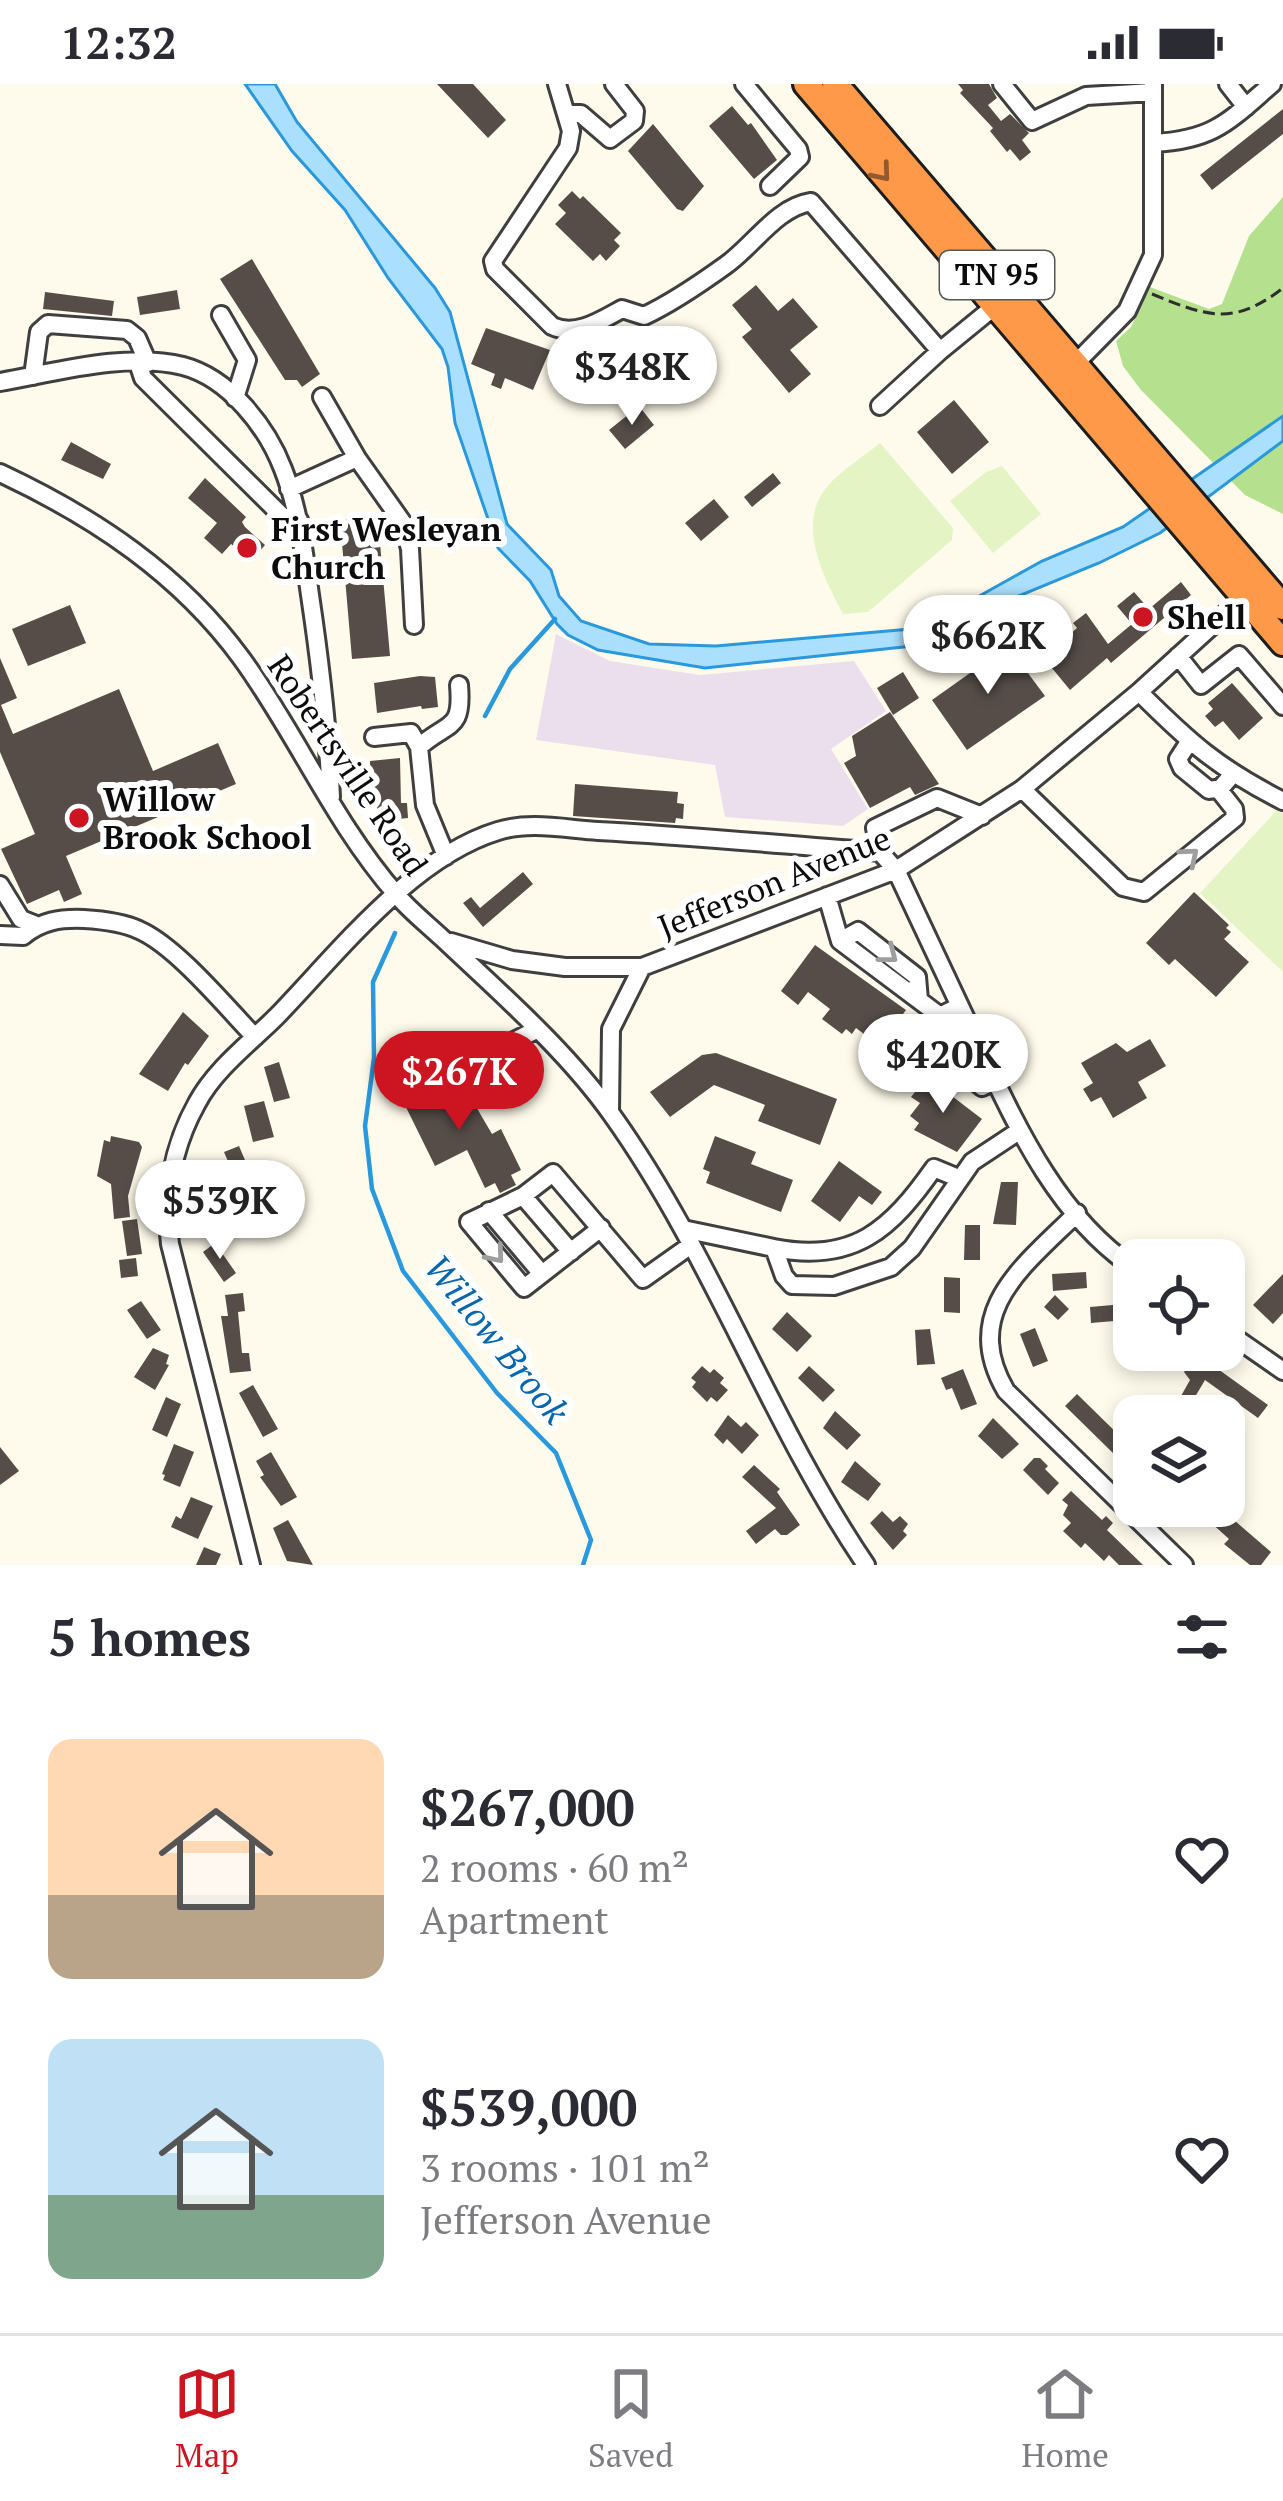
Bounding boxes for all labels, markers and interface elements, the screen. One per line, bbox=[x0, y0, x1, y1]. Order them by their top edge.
text: 12:32 bbox=[60, 12, 177, 72]
one-way arrow bbox=[867, 159, 889, 181]
road number: TN 95 bbox=[940, 251, 1054, 299]
pin: $348K bbox=[548, 326, 716, 428]
text: $348K bbox=[574, 339, 690, 391]
place label: First Wesleyan Church bbox=[271, 507, 502, 588]
marker: First Wesleyan Church bbox=[234, 535, 260, 561]
pin: $662K bbox=[904, 595, 1072, 697]
place label: Shell bbox=[1167, 595, 1246, 638]
marker: Shell bbox=[1130, 604, 1156, 630]
text: $662K bbox=[930, 608, 1046, 660]
street label: Robertsville Road bbox=[259, 646, 438, 883]
place label: Willow Brook School bbox=[103, 777, 312, 858]
marker: Willow Brook School bbox=[66, 805, 92, 831]
street label: Jefferson Avenue bbox=[651, 815, 896, 948]
one-way arrow bbox=[1176, 848, 1198, 870]
one-way arrow bbox=[875, 941, 897, 962]
pin: $420K bbox=[859, 1014, 1027, 1116]
text: $420K bbox=[885, 1027, 1001, 1079]
pin: $267K bbox=[375, 1031, 543, 1133]
text: $267K bbox=[401, 1044, 517, 1096]
pin: $539K bbox=[136, 1160, 304, 1262]
text: $539K bbox=[162, 1173, 278, 1225]
map controls bbox=[1113, 1239, 1245, 1527]
button: locate bbox=[1113, 1239, 1245, 1371]
one-way arrow bbox=[482, 1241, 504, 1263]
water label: Willow Brook bbox=[415, 1244, 580, 1434]
button: layers bbox=[1113, 1395, 1245, 1527]
text: 5 homes bbox=[48, 1603, 251, 1671]
icon: filters bbox=[1169, 1604, 1235, 1670]
text: $267,000 bbox=[420, 1773, 635, 1841]
icon: home bbox=[144, 1787, 288, 1931]
icon: heart bbox=[1169, 1826, 1235, 1892]
text: 2 rooms · 60 m² bbox=[420, 1841, 689, 1893]
text: Apartment bbox=[420, 1893, 609, 1945]
text: $539,000 bbox=[420, 2073, 637, 2141]
icon: home bbox=[144, 2087, 288, 2231]
icon: heart bbox=[1169, 2126, 1235, 2192]
text: 3 rooms · 101 m² bbox=[420, 2141, 710, 2193]
text: Jefferson Avenue bbox=[420, 2193, 712, 2245]
tab: Map bbox=[174, 2361, 240, 2476]
tab: Saved bbox=[588, 2361, 674, 2476]
tab: Home bbox=[1022, 2361, 1109, 2476]

